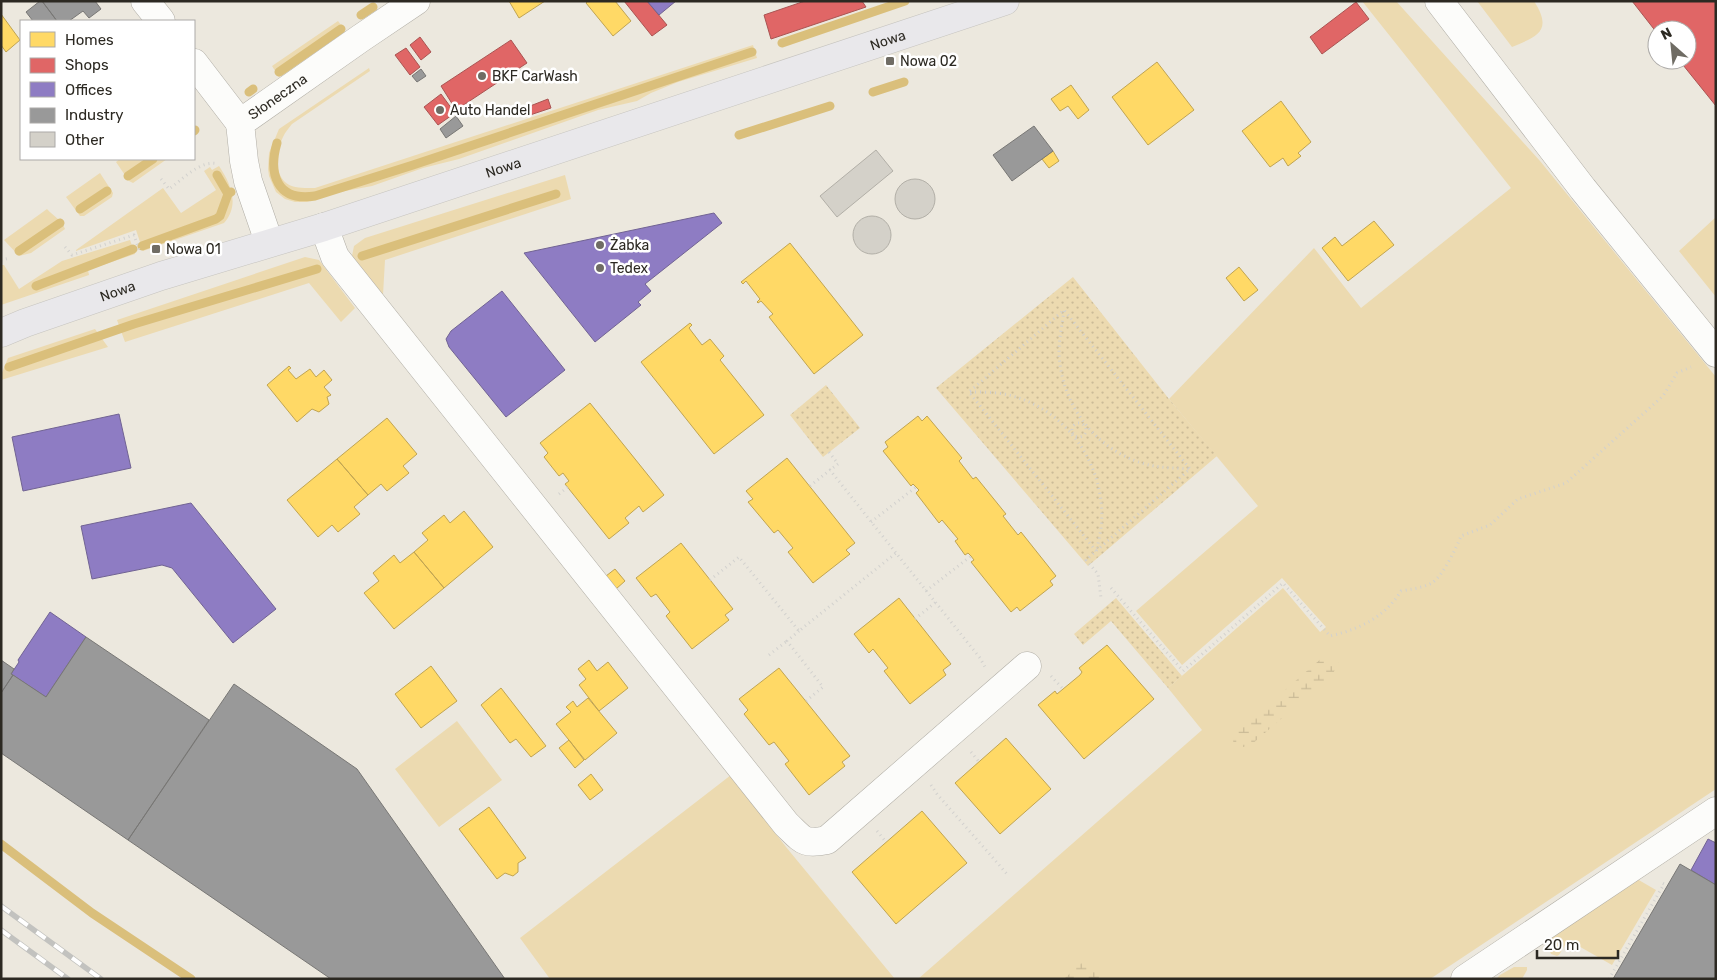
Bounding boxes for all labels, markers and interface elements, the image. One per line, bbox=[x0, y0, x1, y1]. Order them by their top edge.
legend bbox=[20, 20, 195, 160]
north arrow bbox=[1647, 20, 1697, 70]
text: N bbox=[1658, 24, 1675, 44]
street label: Nowa bbox=[868, 27, 908, 54]
text: Homes bbox=[65, 31, 114, 49]
place label: Nowa 02 bbox=[900, 53, 957, 70]
marker: Nowa 02 bbox=[884, 55, 896, 67]
text: Shops bbox=[65, 56, 109, 74]
place label: BKF CarWash bbox=[492, 68, 578, 85]
marker: BKF CarWash bbox=[476, 70, 488, 82]
street label: Słoneczna bbox=[245, 71, 311, 124]
text: Offices bbox=[65, 81, 113, 99]
place label: Auto Handel bbox=[450, 102, 530, 119]
marker: Auto Handel bbox=[434, 104, 446, 116]
text: Industry bbox=[65, 106, 124, 124]
text: Other bbox=[65, 131, 105, 149]
street label: Nowa bbox=[484, 154, 523, 182]
place label: Żabka bbox=[610, 237, 649, 254]
marker: Żabka bbox=[594, 239, 606, 251]
place label: Nowa 01 bbox=[166, 241, 221, 258]
marker: Nowa 01 bbox=[150, 243, 162, 255]
place label: Tedex bbox=[610, 260, 649, 277]
marker: Tedex bbox=[594, 262, 606, 274]
street label: Nowa bbox=[98, 277, 138, 305]
scale bar bbox=[1537, 928, 1618, 960]
text: 20 m bbox=[1544, 936, 1579, 954]

